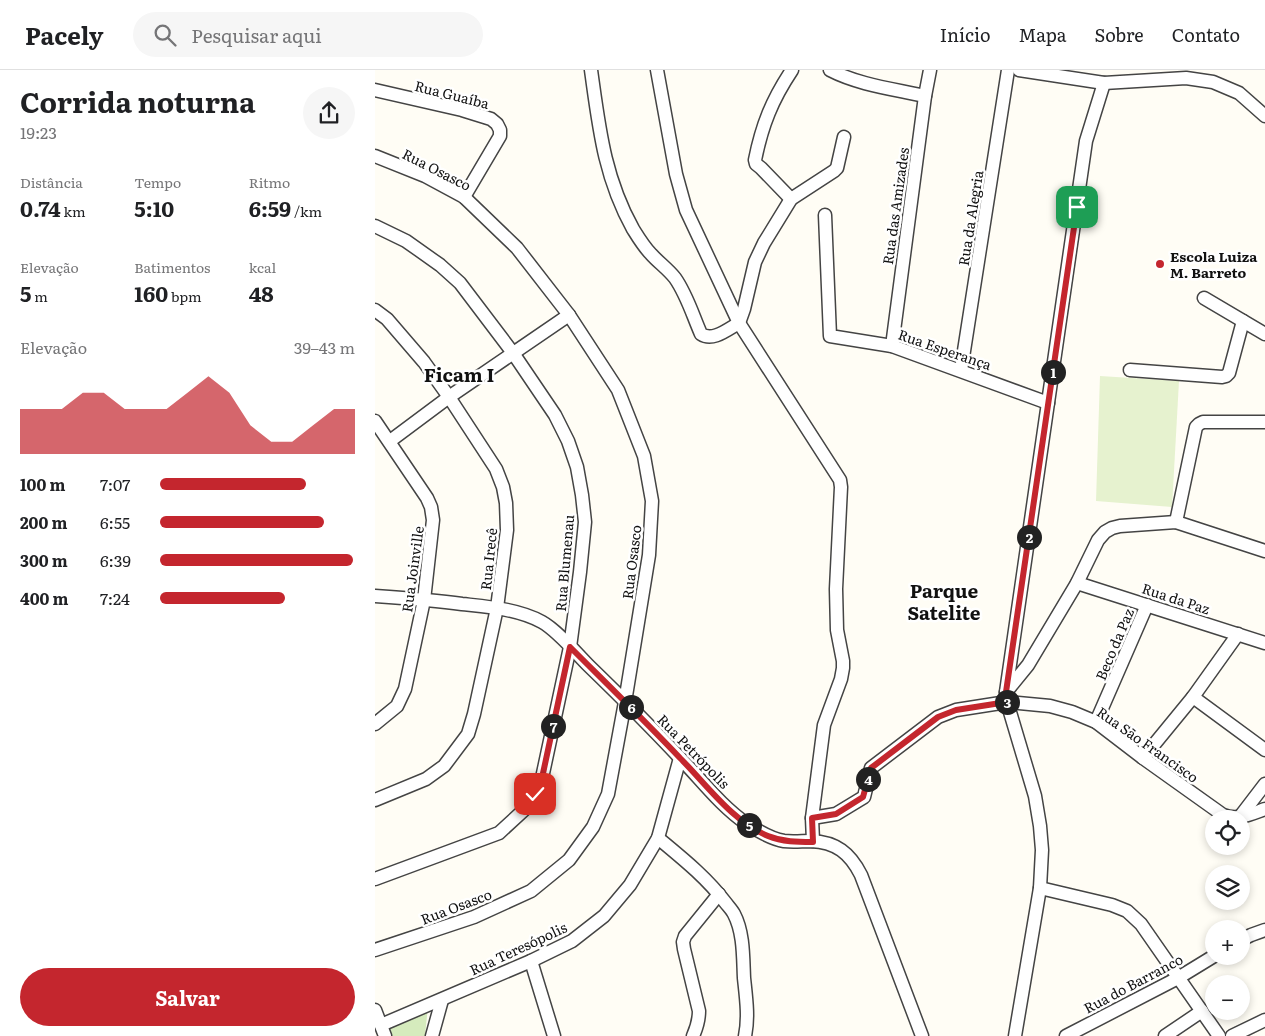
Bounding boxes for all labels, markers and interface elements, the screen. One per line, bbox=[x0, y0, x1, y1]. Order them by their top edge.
search box bbox=[133, 12, 483, 57]
text: Pacely bbox=[25, 17, 103, 52]
icon: search bbox=[151, 21, 179, 49]
text: Pesquisar aqui bbox=[191, 21, 322, 49]
text: Início bbox=[940, 21, 990, 48]
text: Mapa bbox=[1018, 21, 1066, 48]
text: Sobre bbox=[1094, 21, 1144, 48]
text: Contato bbox=[1172, 21, 1240, 48]
street label: Rua Guaíba bbox=[413, 75, 492, 113]
text: Corrida noturna bbox=[20, 80, 256, 122]
button: share bbox=[303, 87, 355, 139]
text: 19:23 bbox=[20, 120, 57, 144]
street label: Rua Osasco bbox=[399, 143, 475, 195]
street label: Rua das Amizades bbox=[877, 146, 913, 266]
street label: Rua da Alegria bbox=[953, 168, 987, 267]
text: Distância bbox=[20, 172, 83, 192]
text: Tempo bbox=[134, 172, 181, 192]
text: Ritmo bbox=[249, 172, 290, 192]
pin bbox=[1056, 186, 1098, 228]
text: 0.74 bbox=[20, 192, 61, 223]
text: 5:10 bbox=[134, 192, 174, 223]
text: 6:59 bbox=[249, 192, 291, 223]
icon: arrive bbox=[1063, 193, 1091, 221]
text: km bbox=[61, 201, 86, 221]
text: /km bbox=[291, 201, 322, 221]
place label: Escola Luiza M. Barreto bbox=[1170, 246, 1258, 282]
text: Elevação bbox=[20, 257, 79, 277]
text: Batimentos bbox=[134, 257, 210, 277]
text: kcal bbox=[249, 257, 276, 277]
marker: Escola Luiza M. Barreto bbox=[1154, 258, 1166, 270]
text: 5 bbox=[20, 277, 31, 308]
text: 160 bbox=[134, 277, 168, 308]
text: 48 bbox=[249, 277, 274, 308]
text: m bbox=[31, 286, 48, 306]
text: bpm bbox=[168, 286, 201, 306]
street label: Rua Esperança bbox=[896, 324, 995, 374]
text: Elevação bbox=[20, 335, 87, 359]
text: 39–43 m bbox=[294, 335, 355, 359]
district label: Ficam I bbox=[424, 360, 494, 388]
pin: 1 bbox=[1041, 360, 1065, 384]
text: 1 bbox=[1051, 362, 1056, 382]
text: 100 m bbox=[20, 472, 66, 496]
text: 7:07 bbox=[100, 472, 130, 496]
text: 200 m bbox=[20, 510, 67, 534]
text: 6:55 bbox=[100, 510, 130, 534]
street label: Rua Blumenau bbox=[550, 514, 578, 612]
street label: Rua Osasco bbox=[617, 524, 645, 600]
pin: 2 bbox=[1017, 524, 1041, 550]
street label: Rua Joinville bbox=[396, 525, 428, 613]
street label: Rua Irecê bbox=[475, 527, 501, 591]
text: 2 bbox=[1026, 527, 1033, 547]
text: 300 m bbox=[20, 548, 68, 572]
text: 6:39 bbox=[100, 548, 131, 572]
district label: Parque Satelite bbox=[907, 576, 981, 626]
street label: Rua da Paz bbox=[1139, 578, 1213, 618]
text: 400 m bbox=[20, 586, 69, 610]
text: 7:24 bbox=[100, 586, 130, 610]
street label: Beco da Paz bbox=[1090, 605, 1138, 683]
pin: 3 bbox=[995, 690, 1019, 714]
text: 3 bbox=[1004, 692, 1011, 712]
pin: 6 bbox=[619, 694, 643, 720]
text: 6 bbox=[627, 697, 636, 717]
street label: Rua São Francisco bbox=[1093, 701, 1203, 787]
street label: Rua Petrópolis bbox=[653, 709, 735, 793]
pin: 7 bbox=[541, 714, 565, 738]
text: 7 bbox=[550, 716, 557, 736]
pin: 4 bbox=[855, 766, 881, 792]
text: 4 bbox=[864, 769, 873, 789]
pin bbox=[514, 773, 556, 815]
icon: check bbox=[521, 780, 549, 808]
map controls bbox=[1205, 810, 1250, 1020]
button: locate bbox=[1205, 810, 1250, 855]
pin: 5 bbox=[737, 812, 761, 838]
text: 5 bbox=[746, 815, 753, 835]
button: layers bbox=[1205, 865, 1250, 910]
street label: Rua Osasco bbox=[418, 883, 494, 929]
street label: Rua Teresópolis bbox=[466, 917, 570, 979]
button: + bbox=[1205, 920, 1250, 965]
street label: Rua do Barranco bbox=[1080, 948, 1186, 1018]
button: Salvar bbox=[20, 968, 355, 1026]
button: − bbox=[1205, 975, 1250, 1020]

